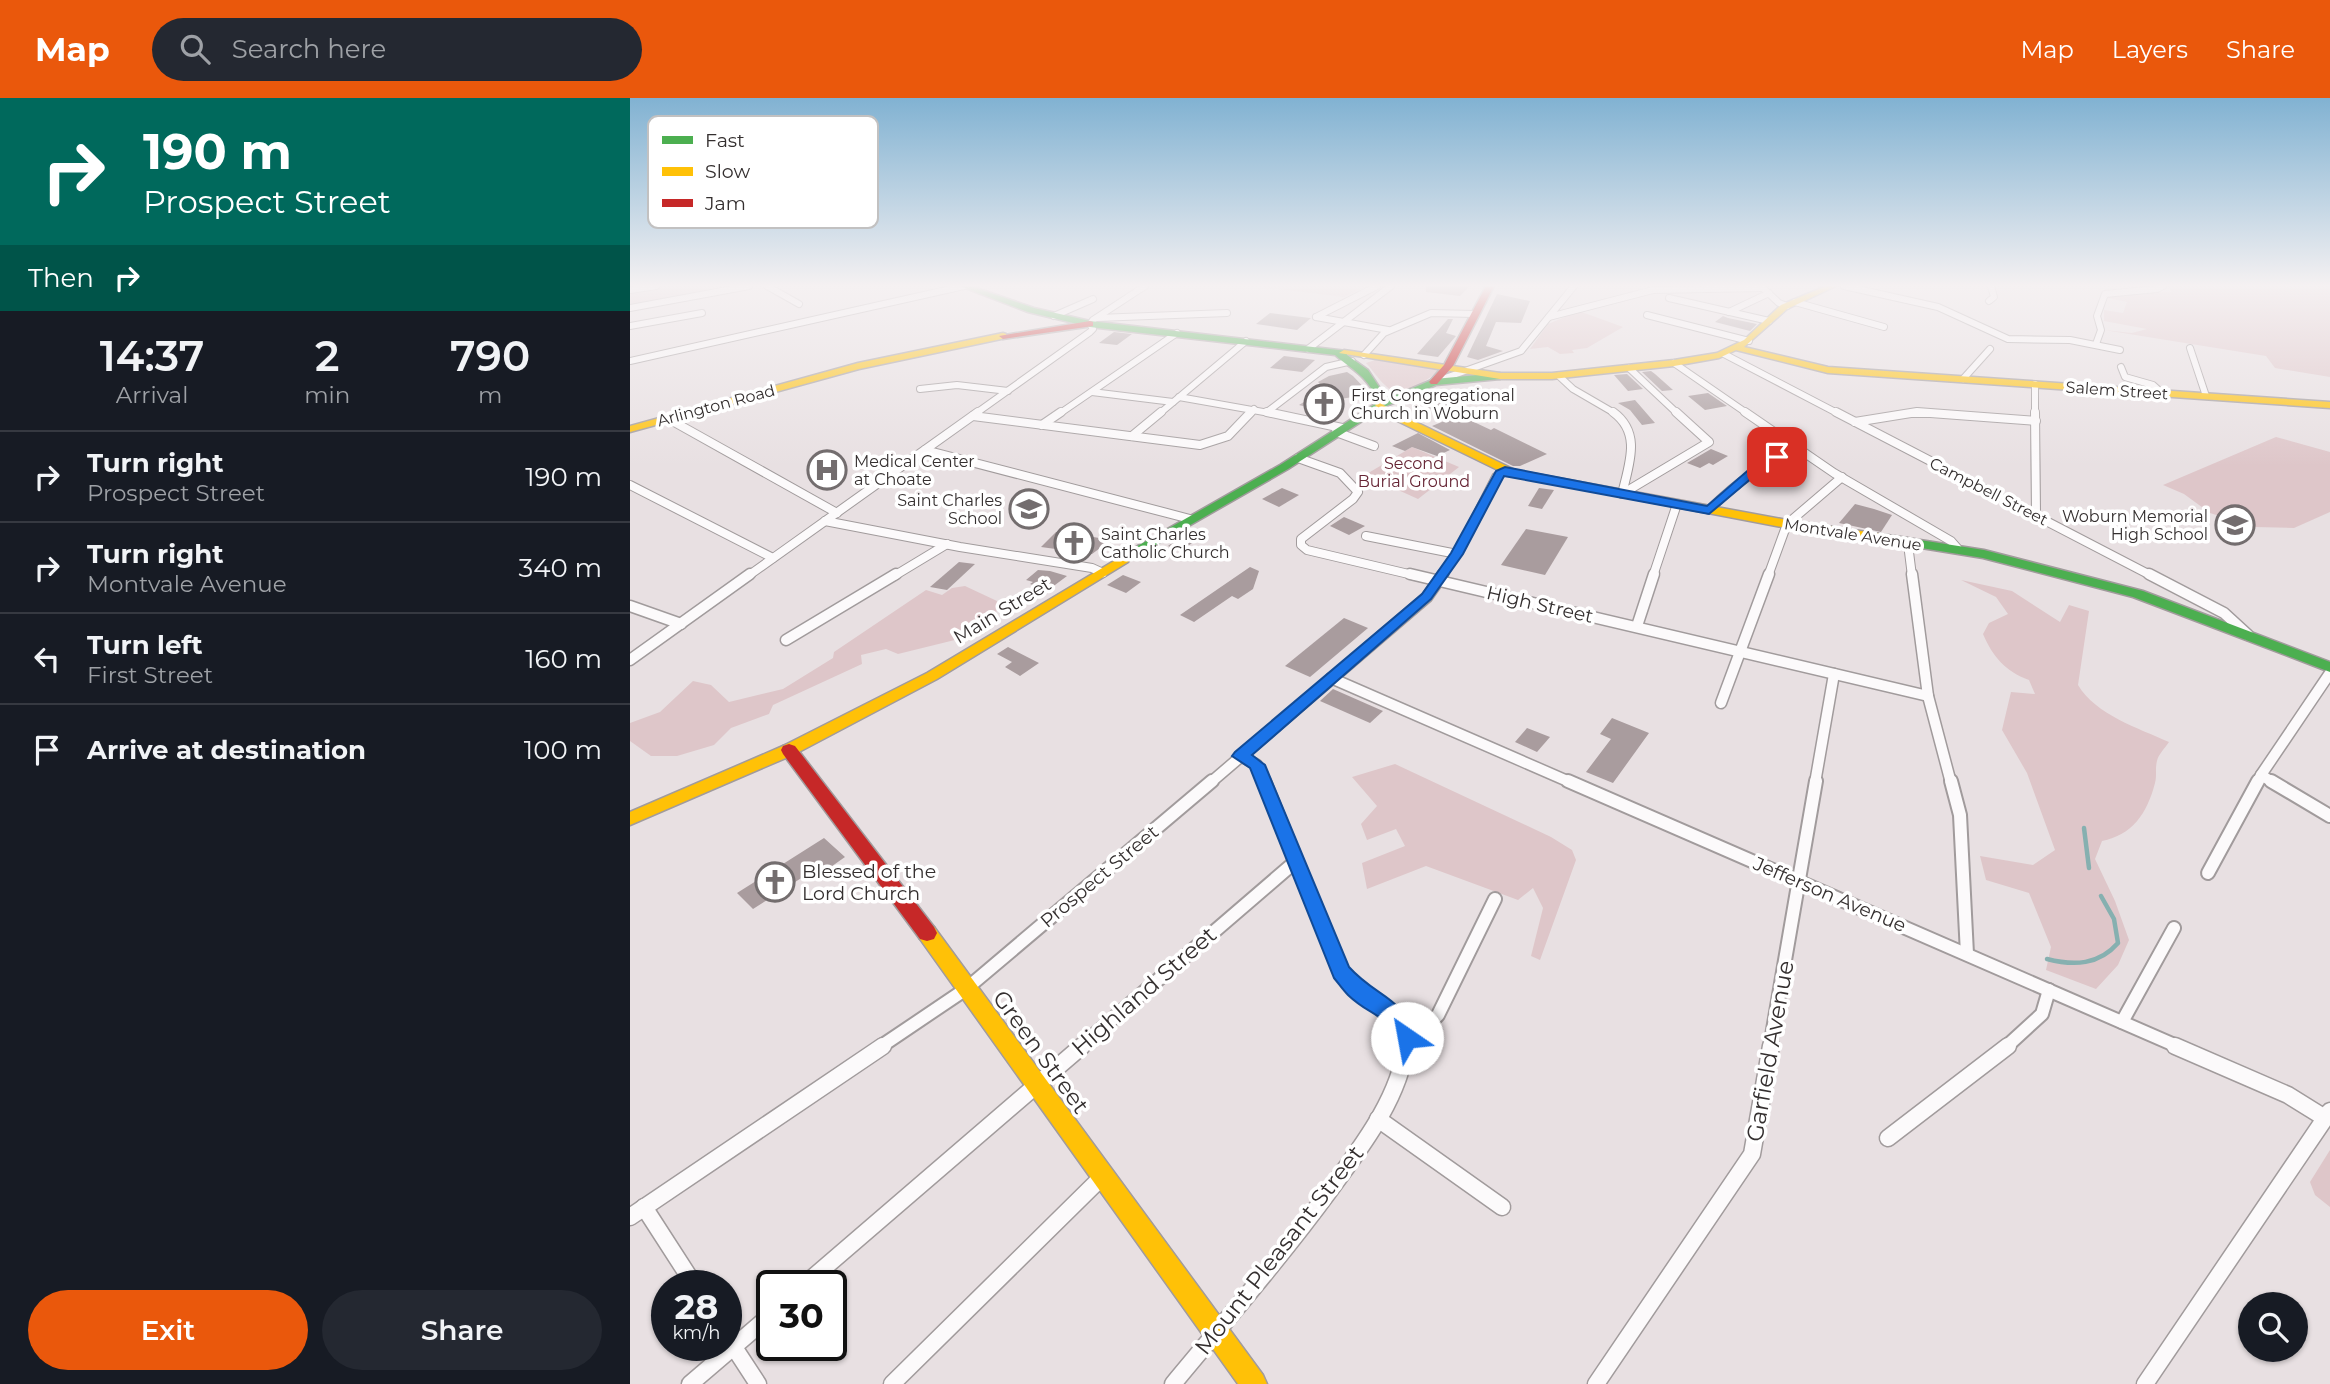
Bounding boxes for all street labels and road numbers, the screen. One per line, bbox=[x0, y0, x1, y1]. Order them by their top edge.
street label: Salem Street bbox=[2065, 377, 2169, 404]
street label: Arlington Road bbox=[655, 381, 777, 430]
street label: Campbell Street bbox=[1926, 453, 2052, 530]
street label: Montvale Avenue bbox=[1783, 514, 1923, 555]
street label: Main Street bbox=[949, 572, 1055, 649]
street label: High Street bbox=[1484, 581, 1596, 628]
street label: Prospect Street bbox=[1036, 820, 1163, 932]
street label: Jefferson Avenue bbox=[1749, 852, 1910, 937]
street label: Highland Street bbox=[1066, 921, 1222, 1061]
street label: Garfield Avenue bbox=[1740, 958, 1800, 1144]
street label: Green Street bbox=[987, 985, 1095, 1119]
street label: Mount Pleasant Street bbox=[1189, 1140, 1369, 1360]

